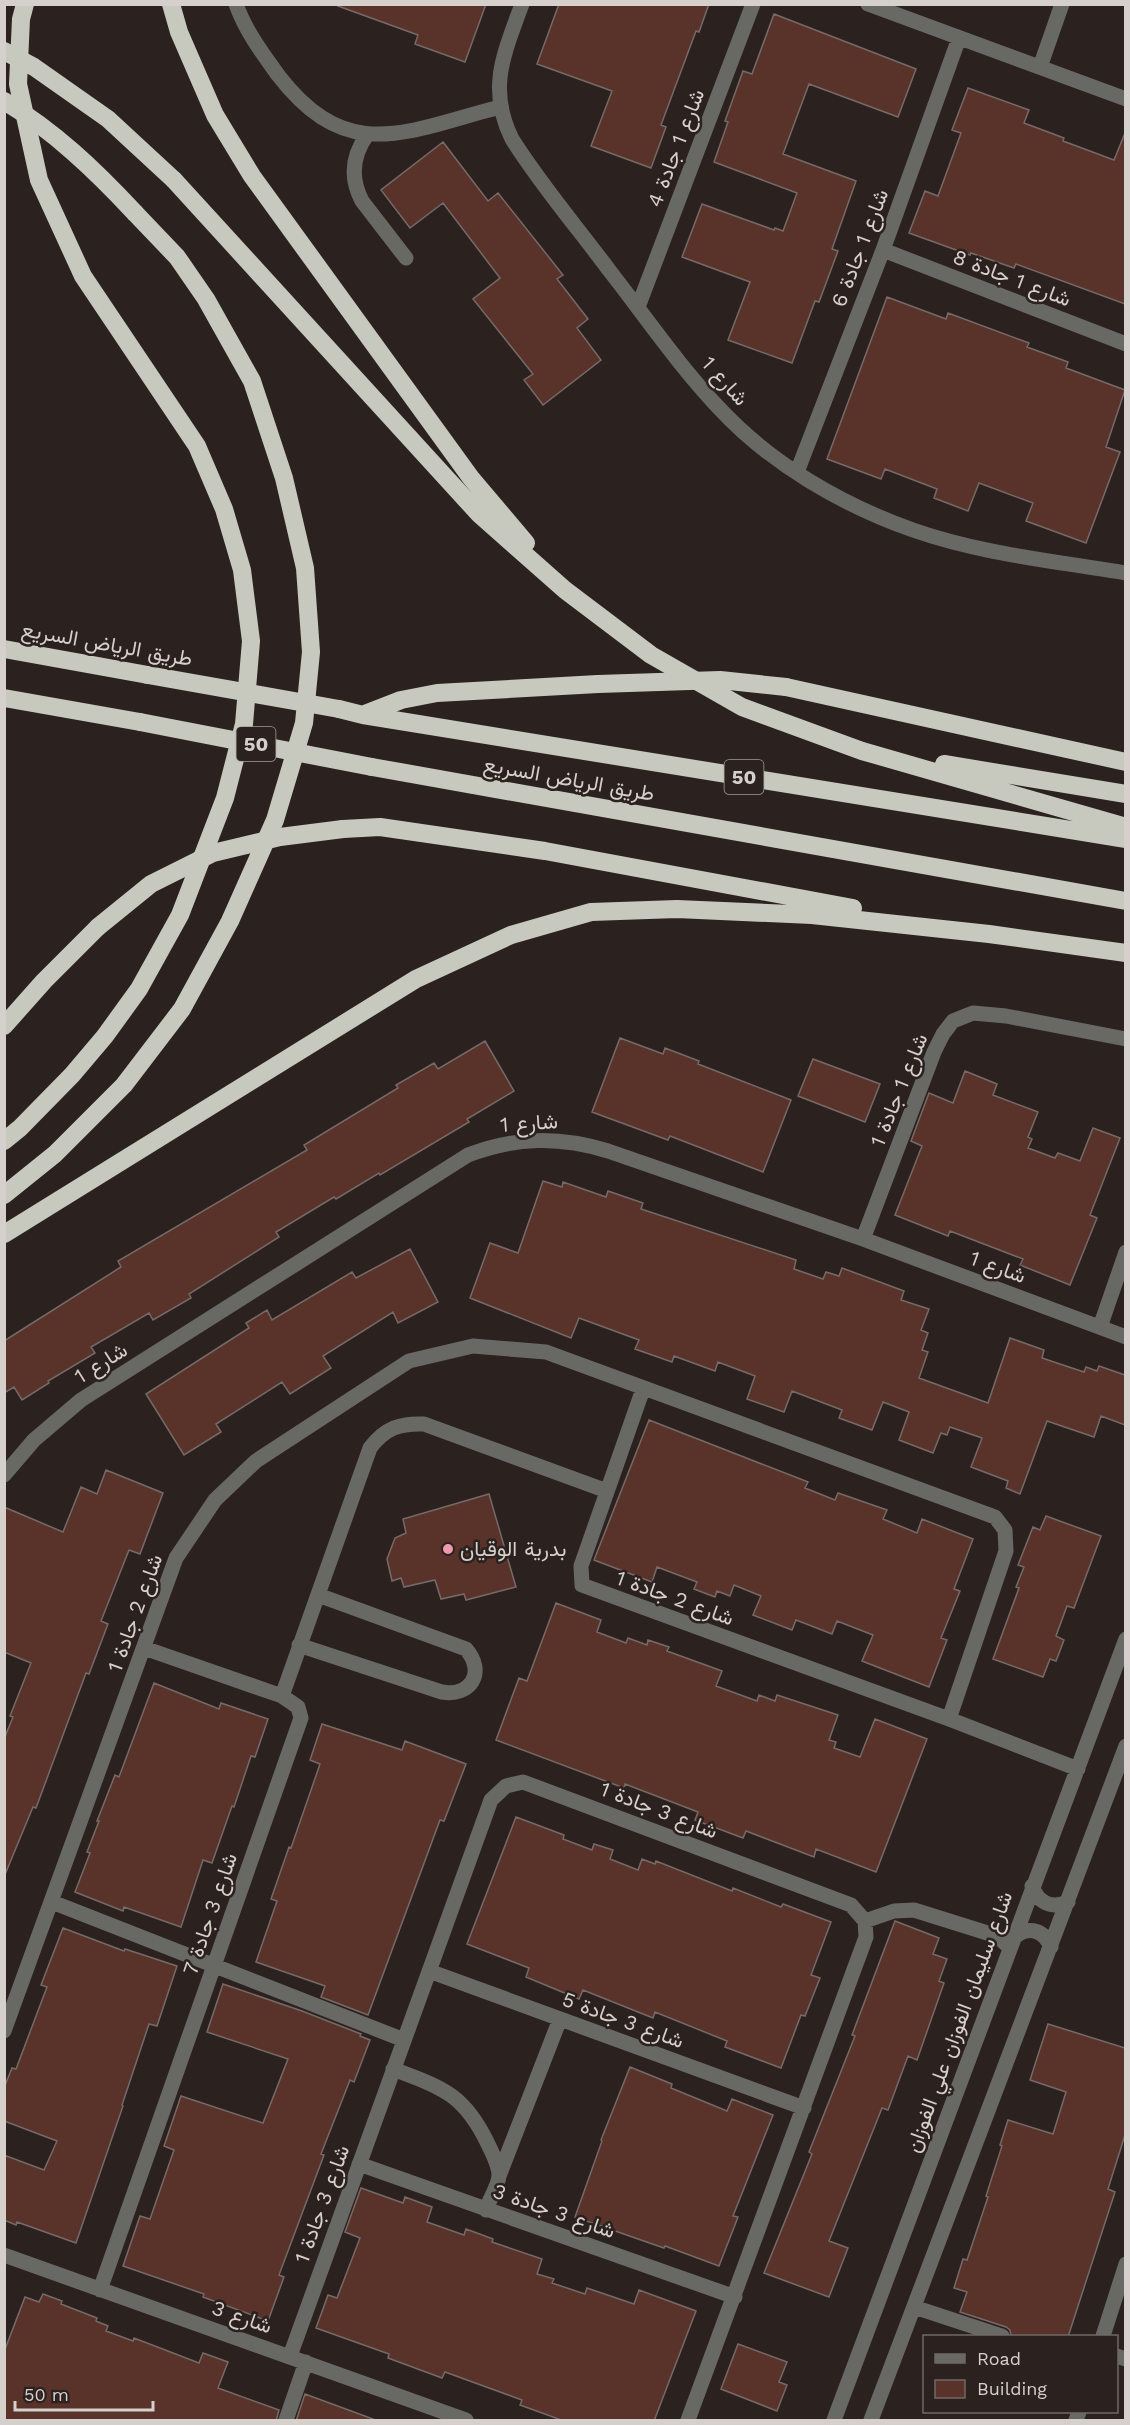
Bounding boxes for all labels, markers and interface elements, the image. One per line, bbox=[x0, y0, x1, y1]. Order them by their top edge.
street label: شارع 1 جادة 4 bbox=[642, 85, 711, 211]
street label: شارع 1 جادة 6 bbox=[826, 185, 895, 311]
street label: شارع 1 جادة 8 bbox=[949, 244, 1075, 313]
street label: شارع 1 bbox=[695, 351, 754, 412]
street label: طريق الرياض السريع bbox=[19, 616, 195, 673]
road number: 50 bbox=[236, 727, 276, 761]
street label: طريق الرياض السريع bbox=[481, 751, 657, 808]
road number: 50 bbox=[724, 760, 764, 794]
street label: شارع 1 جادة 1 bbox=[865, 1030, 934, 1151]
street label: شارع 1 bbox=[499, 1108, 559, 1139]
street label: شارع 1 bbox=[966, 1245, 1030, 1290]
street label: شارع 1 bbox=[70, 1337, 133, 1390]
place label: بدرية الوقيان bbox=[460, 1536, 566, 1562]
marker: بدرية الوقيان bbox=[441, 1542, 455, 1556]
street label: شارع 2 جادة 1 bbox=[102, 1550, 169, 1676]
street label: شارع 2 جادة 1 bbox=[612, 1565, 738, 1632]
street label: شارع 3 جادة 1 bbox=[596, 1776, 721, 1845]
street label: شارع 3 جادة 7 bbox=[177, 1850, 244, 1979]
street label: شارع سليمان الفوزان علي الفوزان bbox=[900, 1888, 1022, 2157]
street label: شارع 3 جادة 5 bbox=[558, 1986, 687, 2055]
street label: شارع 3 جادة 1 bbox=[289, 2141, 356, 2267]
street label: شارع 3 جادة 3 bbox=[489, 2178, 619, 2245]
street label: شارع 3 bbox=[208, 2295, 275, 2340]
legend bbox=[923, 2335, 1118, 2413]
text: Road bbox=[977, 2348, 1021, 2369]
scale bar bbox=[15, 2374, 153, 2412]
text: Building bbox=[977, 2378, 1047, 2399]
text: 50 m bbox=[24, 2384, 69, 2405]

